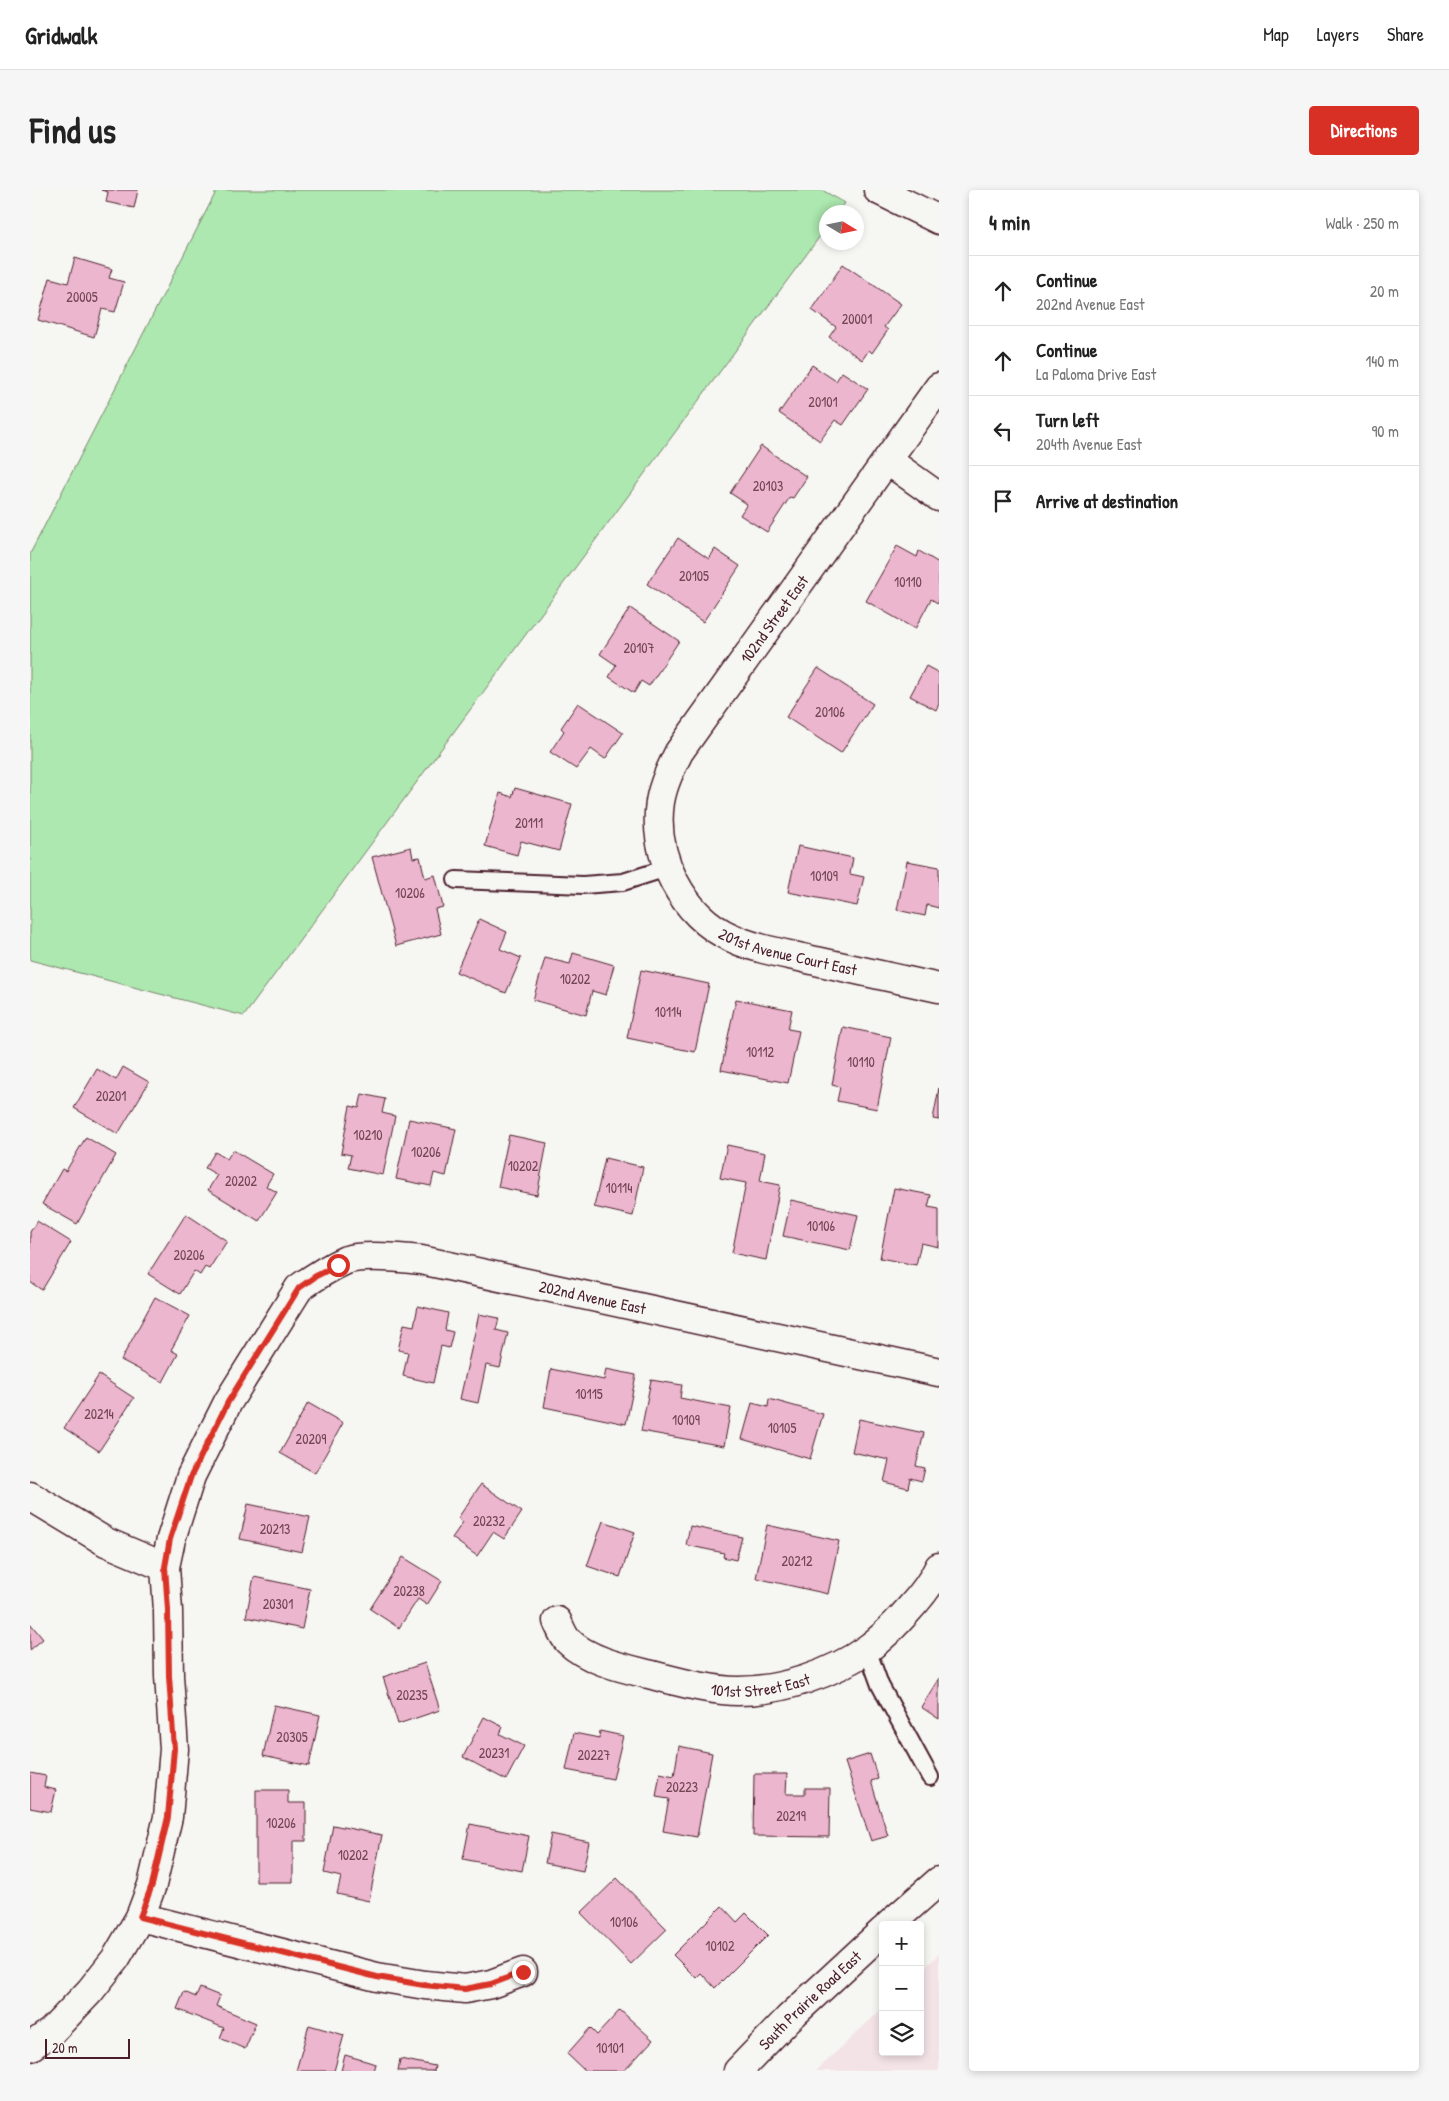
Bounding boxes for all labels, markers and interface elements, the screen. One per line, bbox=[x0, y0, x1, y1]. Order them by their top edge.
text: Gridwalk bbox=[25, 19, 97, 51]
text: Map bbox=[1263, 22, 1289, 47]
text: Layers bbox=[1317, 22, 1359, 47]
text: Share bbox=[1387, 22, 1424, 47]
button: Directions bbox=[1309, 106, 1419, 155]
text: Find us bbox=[30, 107, 116, 154]
north arrow bbox=[819, 205, 864, 250]
text: 4 min bbox=[989, 208, 1030, 237]
text: Walk · 250 m bbox=[1325, 212, 1399, 234]
text: Continue bbox=[1036, 267, 1097, 293]
icon: ahead bbox=[989, 277, 1017, 305]
text: 20 m bbox=[1370, 280, 1399, 302]
house number: 20005 bbox=[66, 287, 98, 306]
text: 202nd Avenue East bbox=[1036, 293, 1145, 315]
house number: 20001 bbox=[842, 309, 872, 328]
text: Continue bbox=[1036, 337, 1097, 363]
icon: ahead bbox=[989, 347, 1017, 375]
text: 140 m bbox=[1365, 350, 1399, 372]
text: La Paloma Drive East bbox=[1036, 363, 1156, 385]
house number: 20101 bbox=[808, 392, 838, 411]
text: Turn left bbox=[1036, 407, 1099, 433]
icon: left bbox=[989, 417, 1017, 445]
text: 90 m bbox=[1371, 420, 1399, 442]
text: 204th Avenue East bbox=[1036, 433, 1142, 455]
house number: 20103 bbox=[753, 476, 783, 495]
icon: arrive bbox=[989, 487, 1017, 515]
text: Arrive at destination bbox=[1036, 488, 1178, 514]
house number: 20105 bbox=[679, 566, 709, 585]
street label: 102nd Street East bbox=[735, 570, 814, 667]
house number: 10110 bbox=[894, 572, 922, 591]
house number: 20107 bbox=[623, 638, 655, 657]
house number: 20106 bbox=[815, 702, 845, 721]
house number: 20111 bbox=[515, 813, 543, 832]
house number: 10109 bbox=[810, 866, 838, 885]
house number: 10206 bbox=[395, 883, 425, 902]
street label: 201st Avenue Court East bbox=[715, 922, 860, 981]
house number: 10202 bbox=[560, 969, 591, 988]
house number: 10114 bbox=[655, 1002, 681, 1021]
house number: 10112 bbox=[746, 1042, 774, 1061]
house number: 10110 bbox=[847, 1052, 875, 1071]
house number: 20201 bbox=[96, 1086, 126, 1105]
house number: 10210 bbox=[353, 1125, 383, 1144]
house number: 10206 bbox=[411, 1142, 441, 1161]
house number: 10202 bbox=[508, 1156, 539, 1175]
house number: 20202 bbox=[225, 1171, 258, 1190]
house number: 10114 bbox=[606, 1178, 632, 1197]
house number: 10106 bbox=[807, 1216, 836, 1235]
house number: 20206 bbox=[173, 1245, 205, 1264]
route start bbox=[327, 1254, 350, 1277]
street label: 202nd Avenue East bbox=[537, 1275, 649, 1319]
house number: 10115 bbox=[575, 1384, 603, 1403]
house number: 20214 bbox=[84, 1404, 114, 1423]
house number: 10109 bbox=[672, 1410, 700, 1429]
house number: 10105 bbox=[768, 1418, 796, 1437]
house number: 20209 bbox=[296, 1429, 326, 1448]
house number: 20232 bbox=[473, 1511, 506, 1530]
house number: 20213 bbox=[260, 1519, 290, 1538]
house number: 20212 bbox=[781, 1551, 813, 1570]
house number: 20238 bbox=[393, 1581, 425, 1600]
house number: 20301 bbox=[263, 1594, 293, 1613]
street label: 101st Street East bbox=[709, 1667, 813, 1702]
house number: 20235 bbox=[396, 1685, 428, 1704]
house number: 20305 bbox=[276, 1727, 308, 1746]
house number: 20231 bbox=[479, 1743, 509, 1762]
house number: 20227 bbox=[578, 1745, 610, 1764]
house number: 20223 bbox=[666, 1777, 698, 1796]
house number: 20219 bbox=[776, 1806, 806, 1825]
house number: 10206 bbox=[266, 1813, 296, 1832]
house number: 10202 bbox=[338, 1845, 369, 1864]
house number: 10106 bbox=[610, 1912, 639, 1931]
map controls bbox=[879, 1921, 924, 2056]
button: + bbox=[879, 1921, 924, 1966]
house number: 10102 bbox=[705, 1936, 735, 1955]
street label: South Prairie Road East bbox=[753, 1945, 866, 2054]
route end bbox=[512, 1961, 535, 1984]
button: − bbox=[879, 1966, 924, 2011]
button: layers bbox=[879, 2011, 924, 2056]
scale bar bbox=[45, 2036, 130, 2059]
text: 20 m bbox=[52, 2038, 78, 2057]
house number: 10101 bbox=[596, 2038, 624, 2057]

